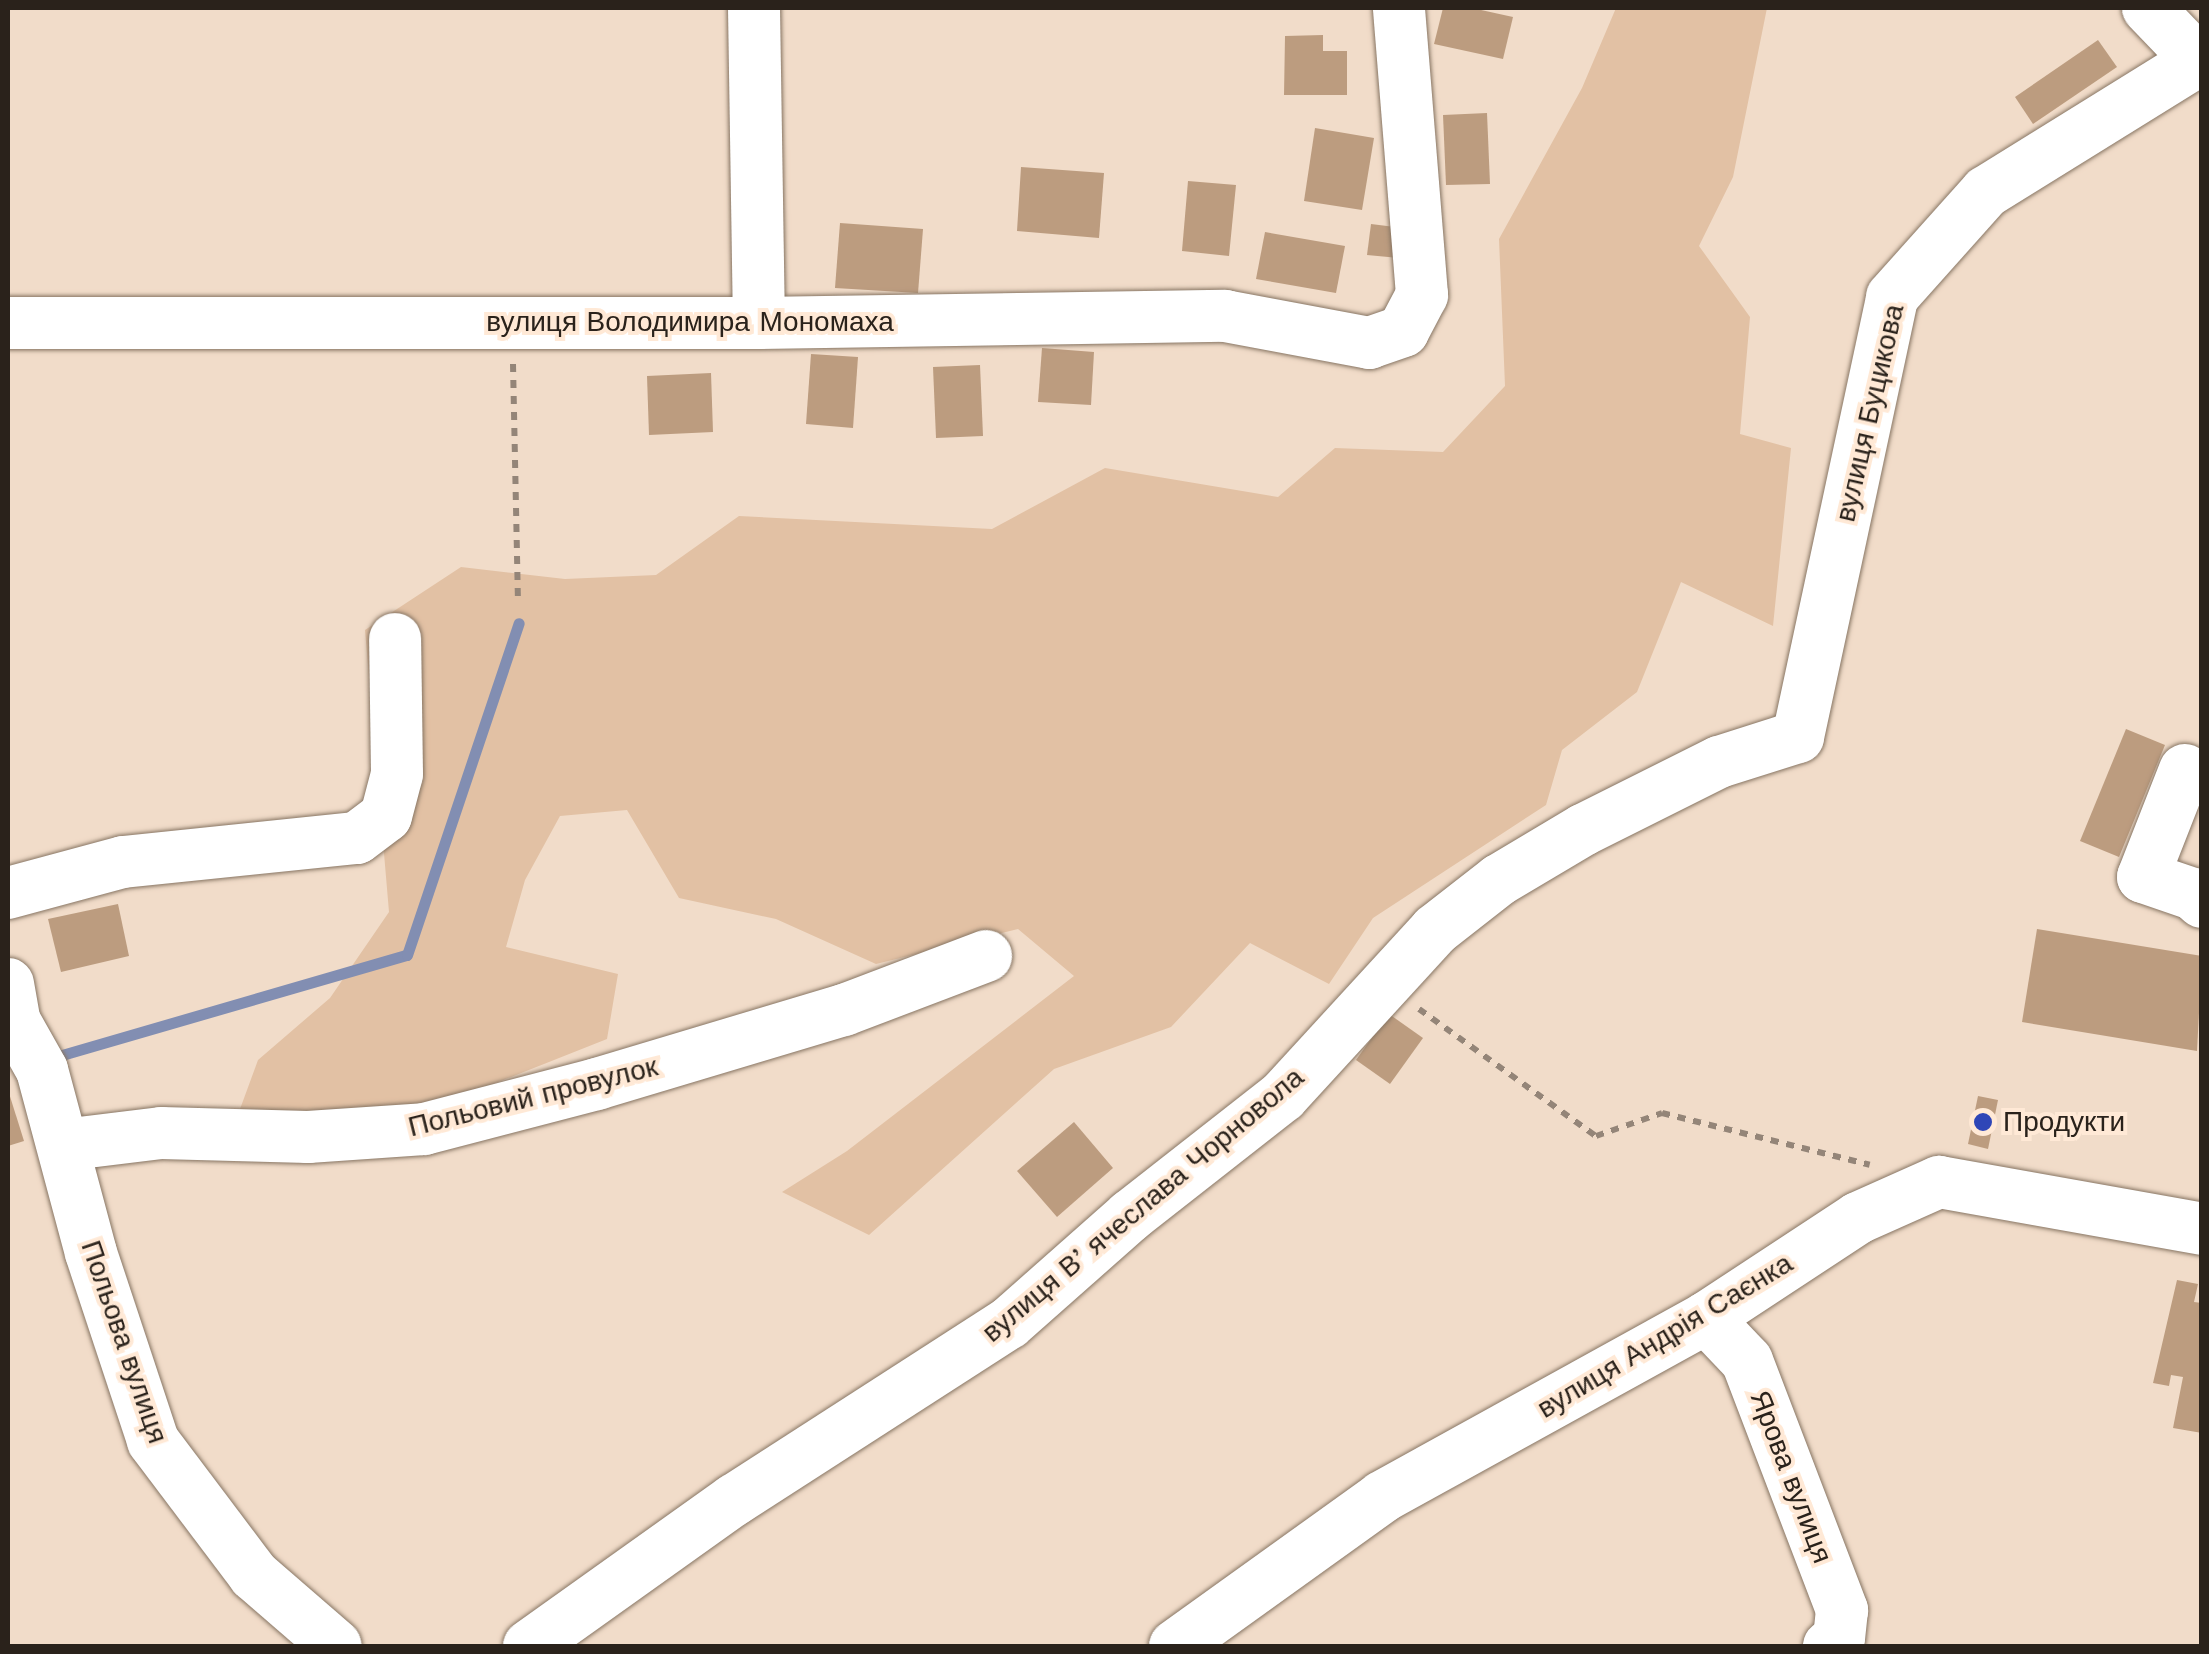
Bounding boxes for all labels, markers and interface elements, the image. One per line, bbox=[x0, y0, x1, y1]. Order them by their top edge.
street label: вулиця Буцикова bbox=[1829, 301, 1911, 525]
street label: вулиця Володимира Мономаха bbox=[486, 305, 894, 339]
street label: Польовий провулок bbox=[405, 1050, 661, 1144]
street label: вулиця Вʼячеслава Чорновола bbox=[976, 1061, 1310, 1349]
place label: Продукти bbox=[2003, 1105, 2125, 1139]
marker: Продукти bbox=[1972, 1111, 1994, 1133]
street label: Польова вулиця bbox=[74, 1236, 174, 1448]
street label: вулиця Андрія Саєнка bbox=[1531, 1246, 1799, 1426]
street label: Ярова вулиця bbox=[1743, 1386, 1839, 1568]

